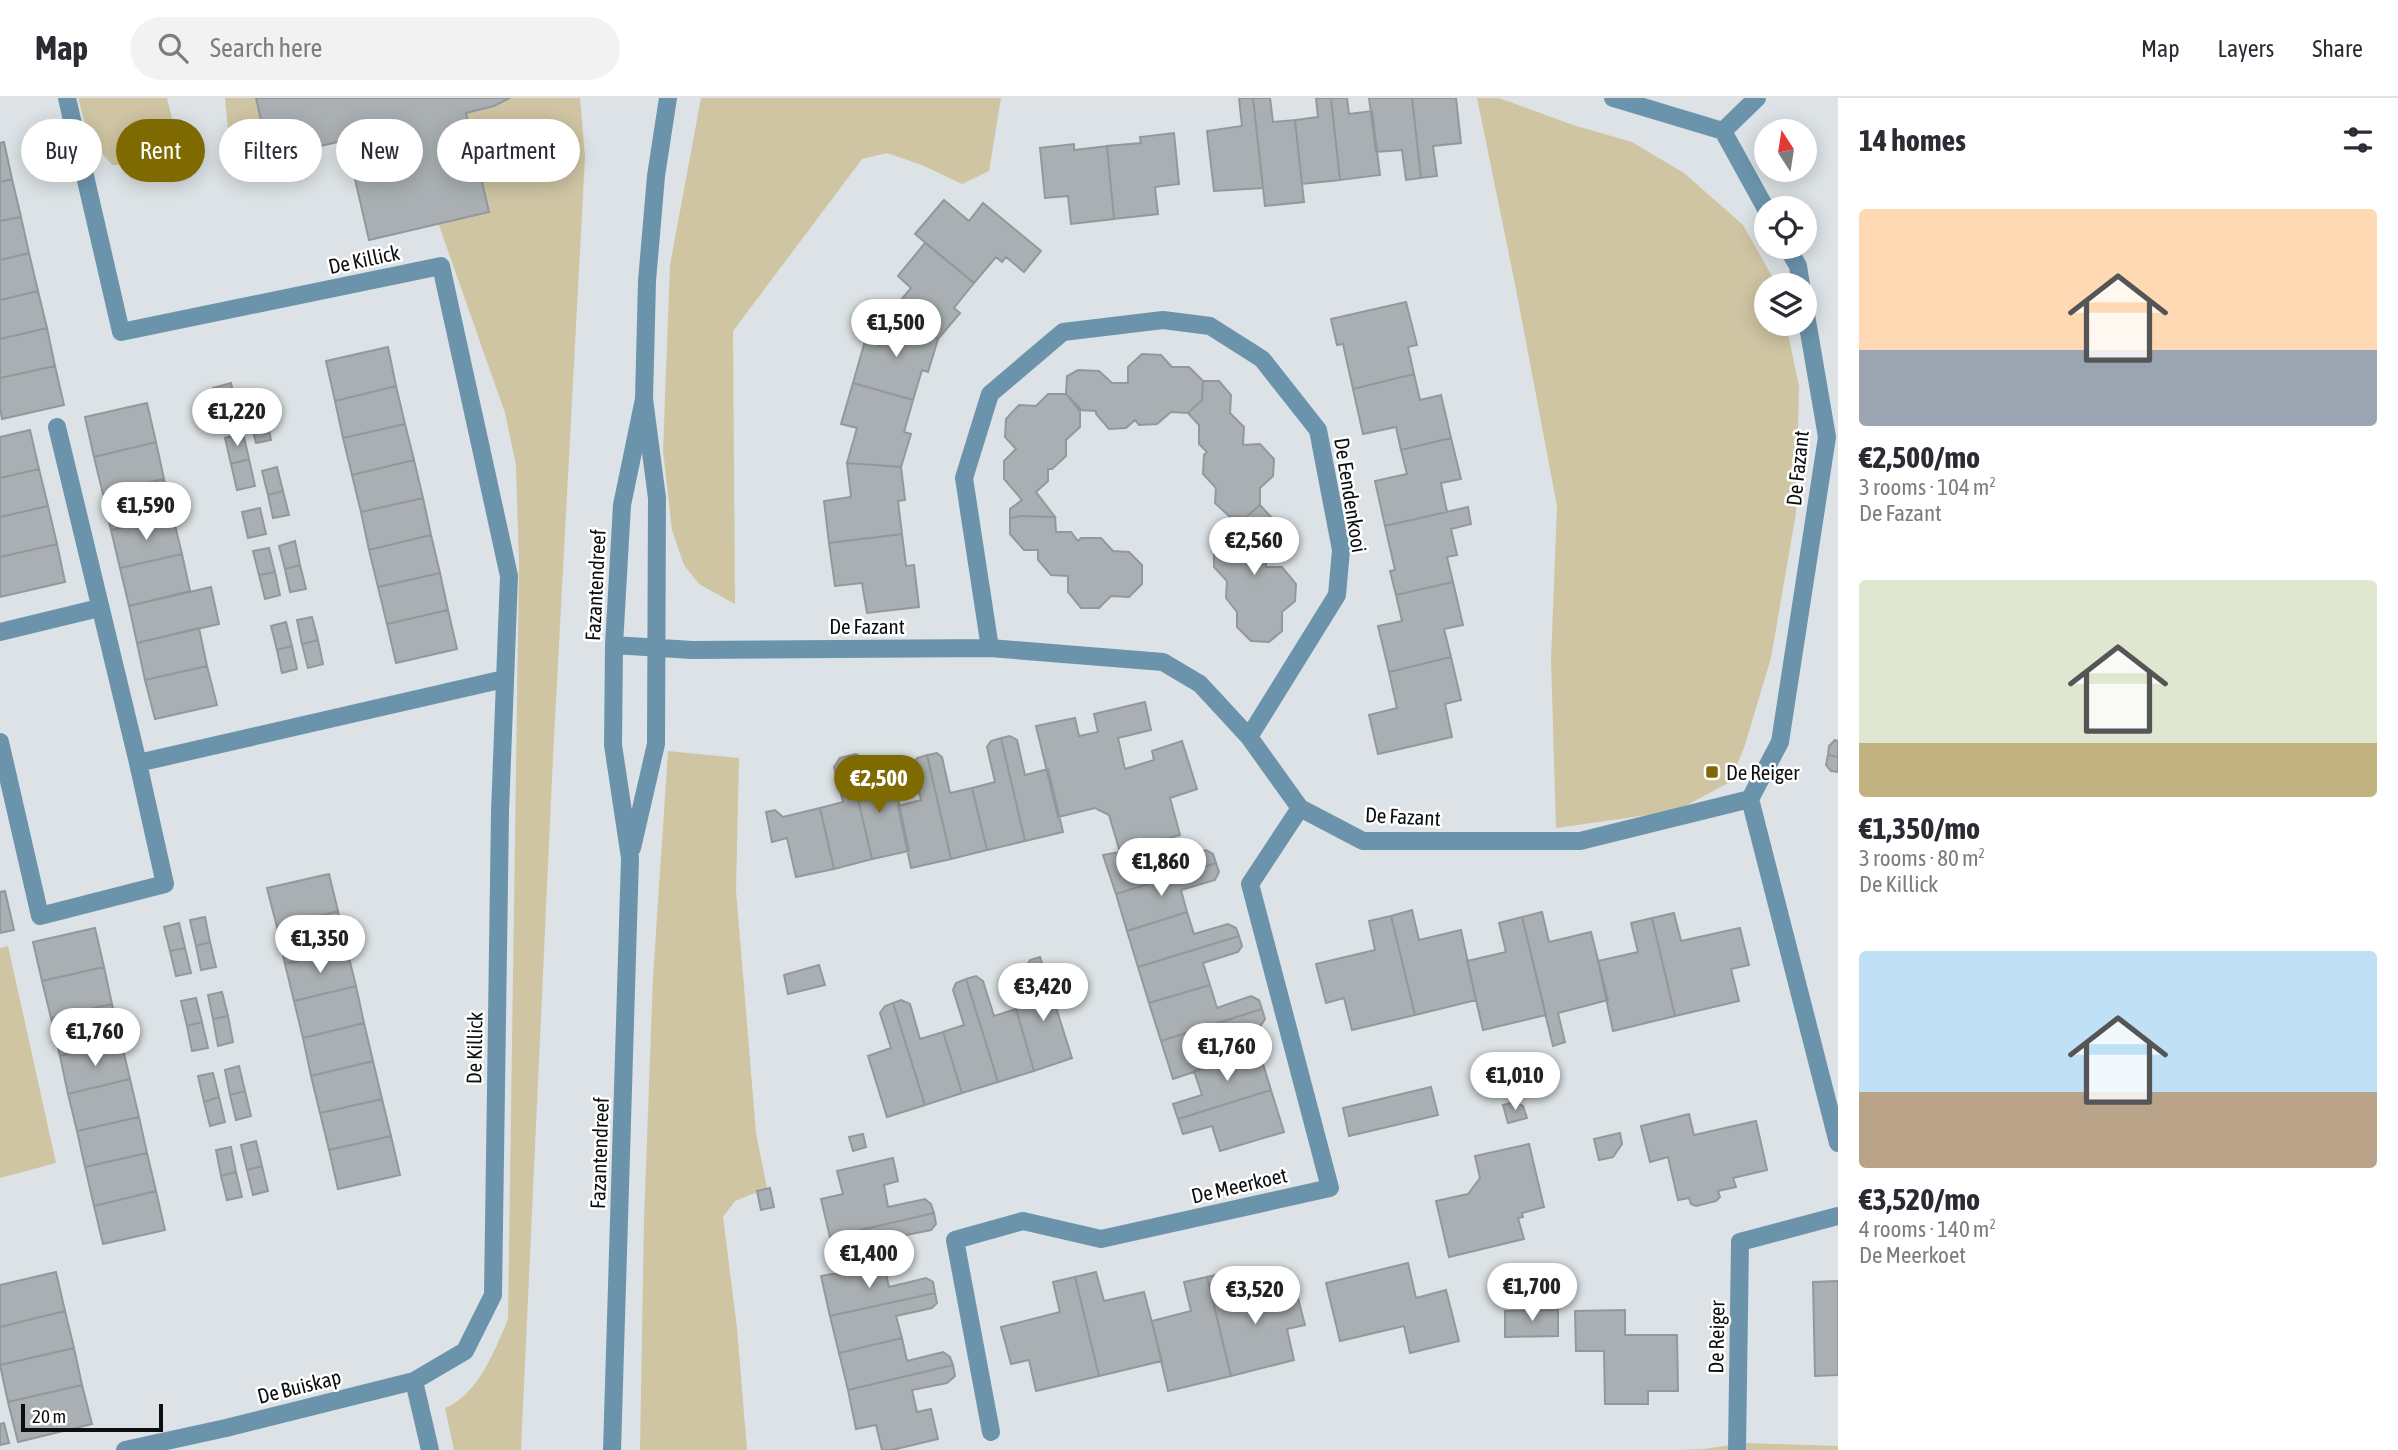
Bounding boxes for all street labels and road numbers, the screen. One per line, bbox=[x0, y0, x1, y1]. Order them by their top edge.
street label: De Killick bbox=[326, 240, 402, 278]
street label: De Fazant bbox=[1781, 429, 1813, 507]
street label: De Eendenkooi bbox=[1330, 436, 1372, 554]
street label: Fazantendreef bbox=[580, 528, 610, 641]
street label: De Fazant bbox=[829, 614, 905, 638]
street label: De Fazant bbox=[1365, 802, 1441, 830]
street label: De Killick bbox=[461, 1012, 487, 1084]
street label: Fazantendreef bbox=[585, 1097, 613, 1209]
street label: De Meerkoet bbox=[1189, 1162, 1289, 1208]
street label: De Reiger bbox=[1703, 1299, 1729, 1374]
street label: De Buiskap bbox=[255, 1364, 343, 1408]

